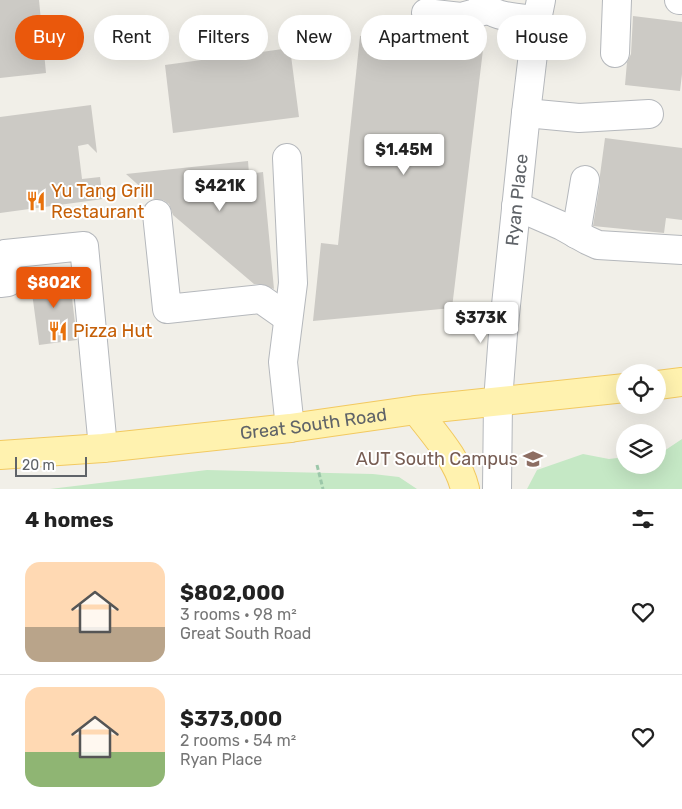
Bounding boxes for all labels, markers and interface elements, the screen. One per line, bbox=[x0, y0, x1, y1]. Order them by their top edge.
chip: Buy bbox=[15, 15, 84, 60]
chip: Rent bbox=[94, 15, 169, 60]
chip: Filters bbox=[179, 15, 268, 60]
chip: New bbox=[278, 15, 351, 60]
chip: Apartment bbox=[361, 15, 487, 60]
chip: House bbox=[497, 15, 586, 60]
pin: $1.45M bbox=[363, 134, 445, 176]
text: $1.45M bbox=[375, 140, 433, 159]
street label: Ryan Place bbox=[501, 153, 533, 247]
pin: $421K bbox=[185, 170, 255, 212]
text: $421K bbox=[195, 176, 245, 195]
place label: Yu Tang Grill Restaurant bbox=[51, 180, 153, 223]
restaurant icon: Yu Tang Grill Restaurant bbox=[25, 190, 47, 212]
pin: $802K bbox=[19, 266, 89, 309]
text: $802K bbox=[27, 273, 81, 292]
pin: $373K bbox=[446, 302, 516, 344]
text: $373K bbox=[455, 308, 507, 327]
restaurant icon: Pizza Hut bbox=[47, 320, 69, 342]
place label: Pizza Hut bbox=[73, 320, 152, 342]
map controls bbox=[616, 364, 666, 474]
button: locate bbox=[616, 364, 666, 414]
street label: Great South Road bbox=[239, 403, 388, 444]
button: layers bbox=[616, 424, 666, 474]
place label: AUT South Campus bbox=[356, 448, 518, 470]
school or university icon: AUT South Campus bbox=[522, 448, 544, 470]
scale bar bbox=[15, 454, 88, 477]
text: 20 m bbox=[22, 457, 55, 474]
icon: filters bbox=[629, 505, 657, 533]
text: 4 homes bbox=[25, 507, 114, 532]
text: $802,000 bbox=[180, 580, 285, 605]
icon: home bbox=[65, 582, 125, 642]
icon: heart bbox=[629, 598, 657, 626]
text: 3 rooms · 98 m² bbox=[180, 605, 297, 624]
text: Great South Road bbox=[180, 624, 311, 643]
text: $373,000 bbox=[180, 706, 282, 731]
icon: home bbox=[65, 707, 125, 767]
icon: heart bbox=[629, 723, 657, 751]
text: 2 rooms · 54 m² bbox=[180, 731, 296, 750]
text: Ryan Place bbox=[180, 750, 262, 769]

